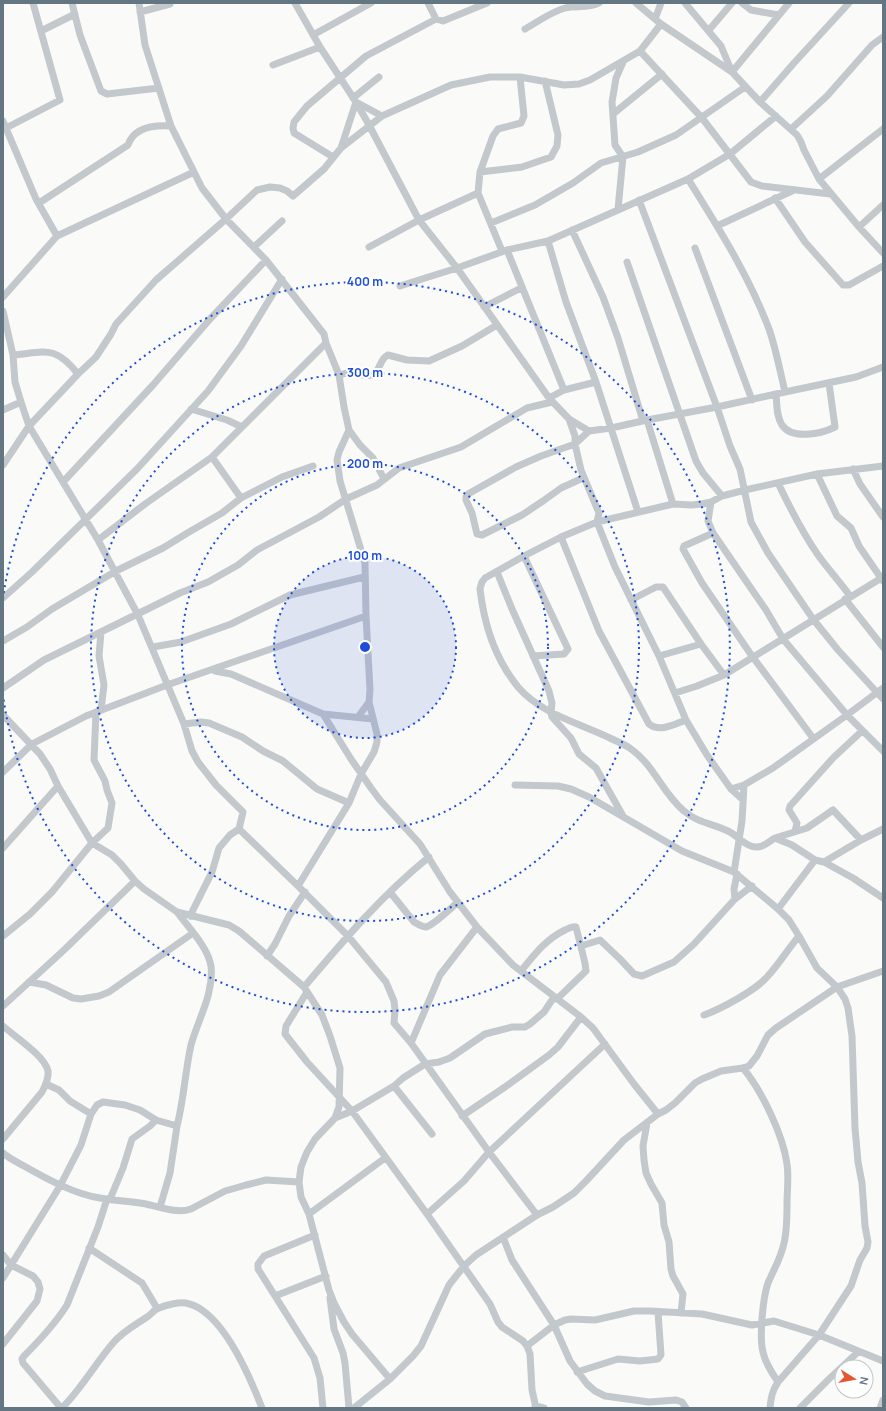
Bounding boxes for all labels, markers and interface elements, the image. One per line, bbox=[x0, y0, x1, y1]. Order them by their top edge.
text: 400 m bbox=[347, 273, 383, 290]
text: 300 m bbox=[347, 364, 383, 381]
text: 200 m bbox=[347, 455, 383, 472]
text: 100 m bbox=[348, 547, 382, 564]
centre of rings bbox=[358, 640, 372, 654]
north arrow bbox=[834, 1359, 874, 1399]
text: N bbox=[856, 1376, 872, 1386]

